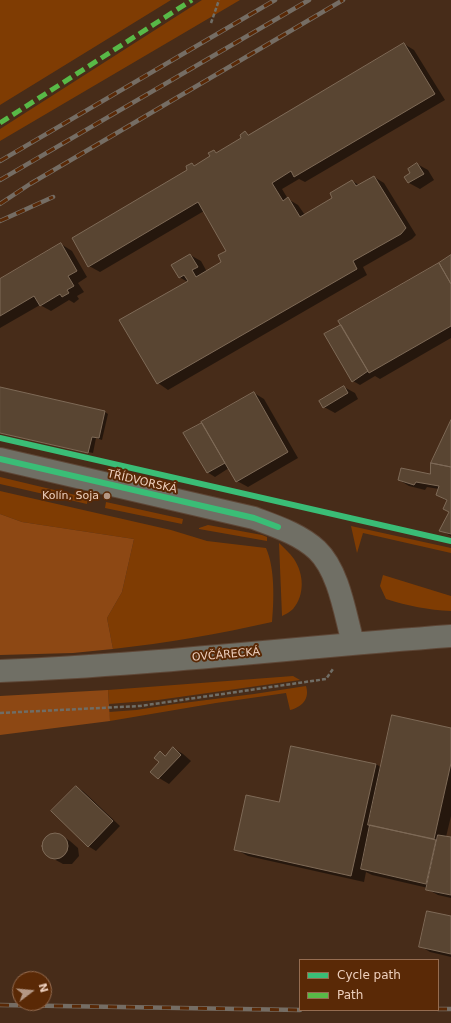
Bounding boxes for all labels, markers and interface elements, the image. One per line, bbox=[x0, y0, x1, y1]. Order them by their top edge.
street label: TŘÍDVORSKÁ bbox=[106, 468, 178, 496]
place label: Kolín, Soja bbox=[42, 489, 99, 503]
marker: Kolín, Soja bbox=[102, 491, 112, 501]
street label: OVČÁRECKÁ bbox=[192, 645, 260, 665]
legend bbox=[299, 959, 439, 1011]
text: Cycle path bbox=[337, 968, 401, 982]
north arrow bbox=[12, 971, 52, 1011]
text: N bbox=[36, 982, 51, 994]
text: Path bbox=[337, 988, 363, 1002]

